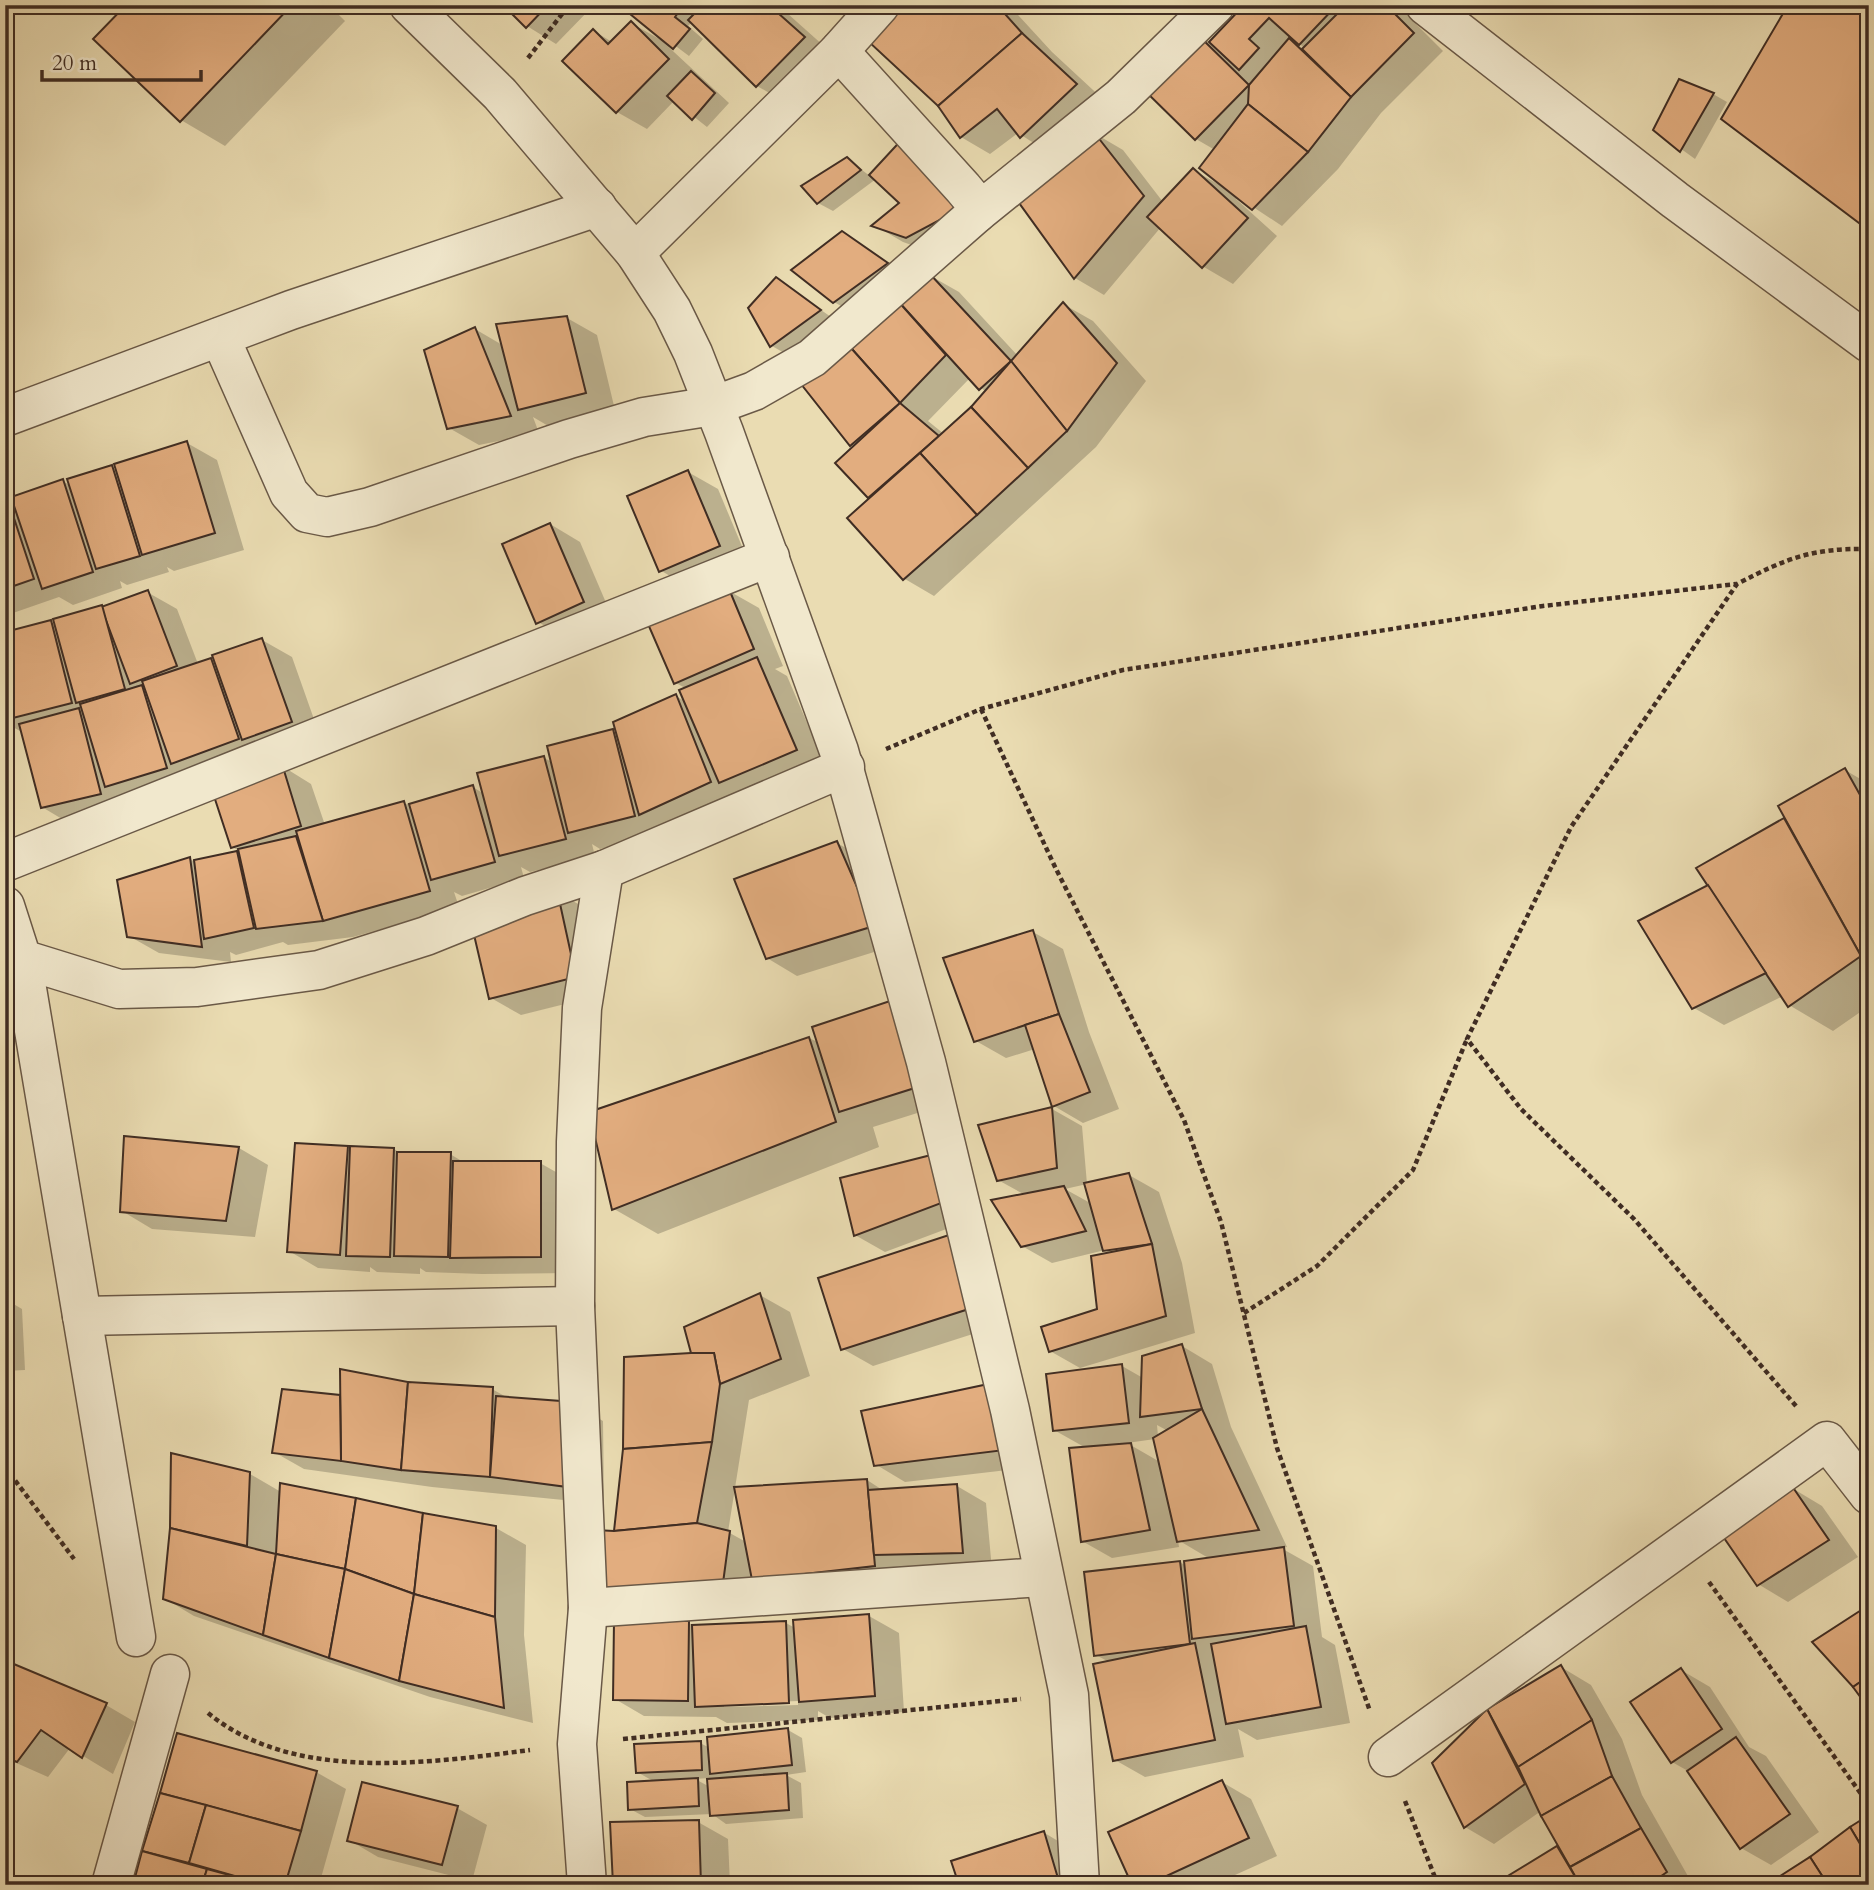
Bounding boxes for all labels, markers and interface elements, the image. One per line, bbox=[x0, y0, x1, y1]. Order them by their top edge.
scale bar bbox=[42, 38, 201, 82]
text: 20 m bbox=[52, 49, 97, 78]

